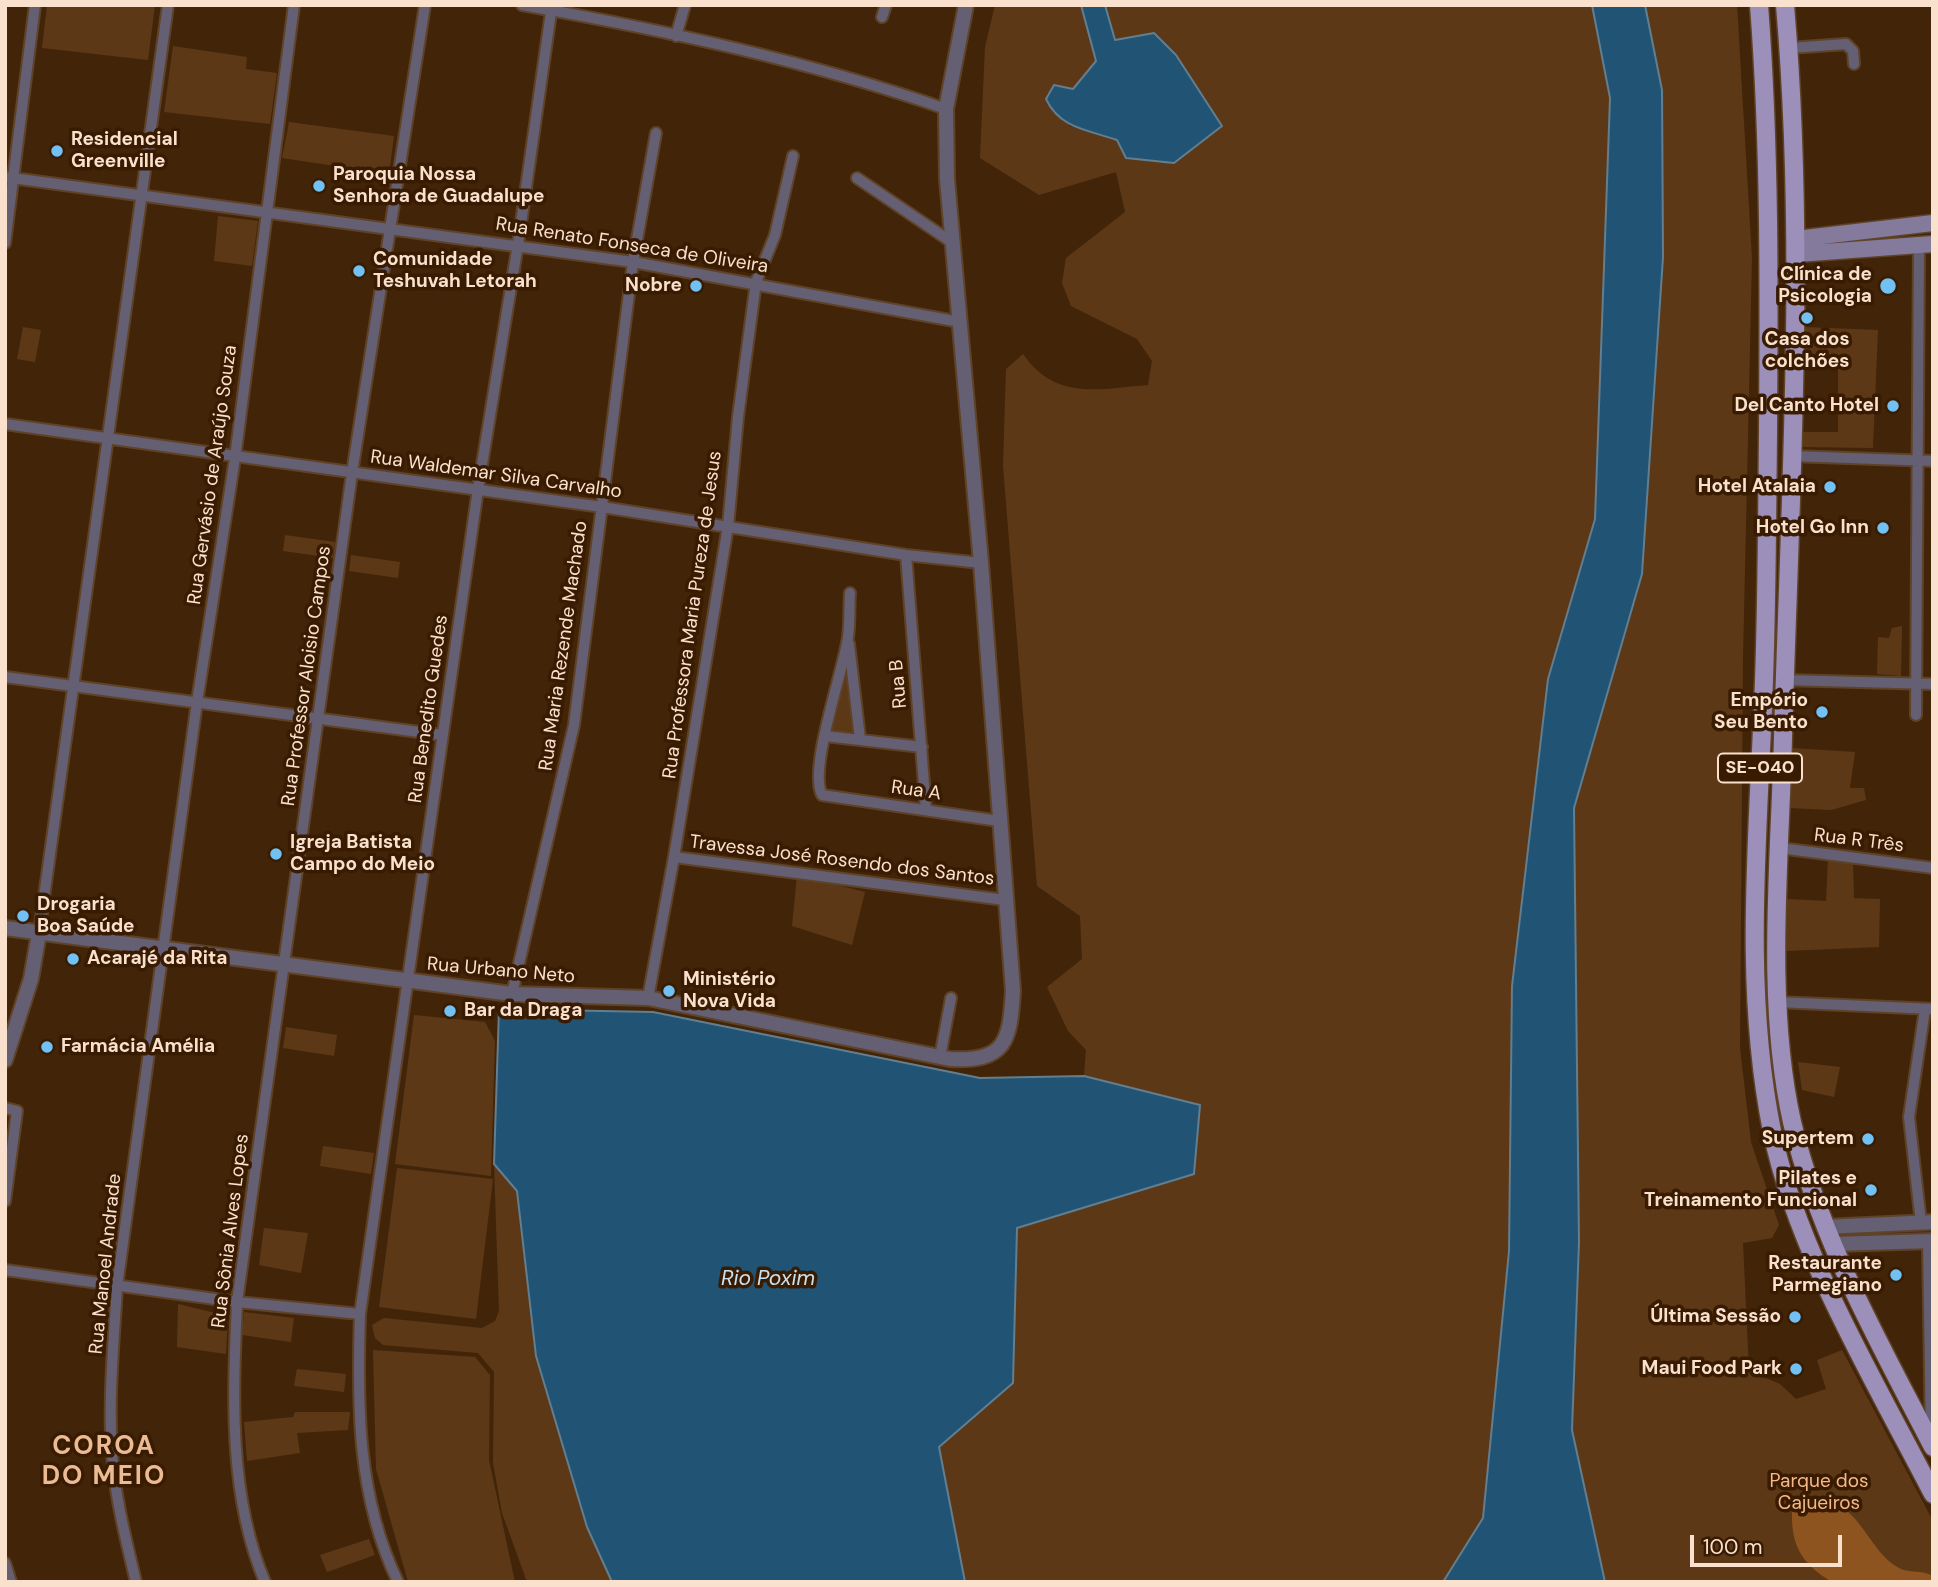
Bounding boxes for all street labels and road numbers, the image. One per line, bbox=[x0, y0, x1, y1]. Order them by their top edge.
street label: Rua Renato Fonseca de Oliveira bbox=[494, 213, 770, 279]
street label: Rua Gervásio de Araújo Souza bbox=[183, 344, 243, 606]
street label: Rua Waldemar Silva Carvalho bbox=[369, 446, 623, 504]
street label: Rua Professora Maria Pureza de Jesus bbox=[659, 450, 727, 780]
street label: Rua Maria Rezende Machado bbox=[535, 520, 593, 772]
street label: Rua Professor Aloisio Campos bbox=[277, 544, 337, 808]
street label: Rua Benedito Guedes bbox=[405, 613, 453, 805]
street label: Rua B bbox=[886, 659, 912, 709]
road number: SE-040 bbox=[1718, 754, 1802, 782]
street label: Rua A bbox=[890, 776, 942, 806]
street label: Rua R Três bbox=[1813, 824, 1905, 858]
street label: Travessa José Rosendo dos Santos bbox=[688, 831, 996, 891]
street label: Rua Urbano Neto bbox=[426, 953, 576, 989]
street label: Rua Sônia Alves Lopes bbox=[208, 1133, 254, 1329]
street label: Rua Manoel Andrade bbox=[85, 1172, 127, 1356]

